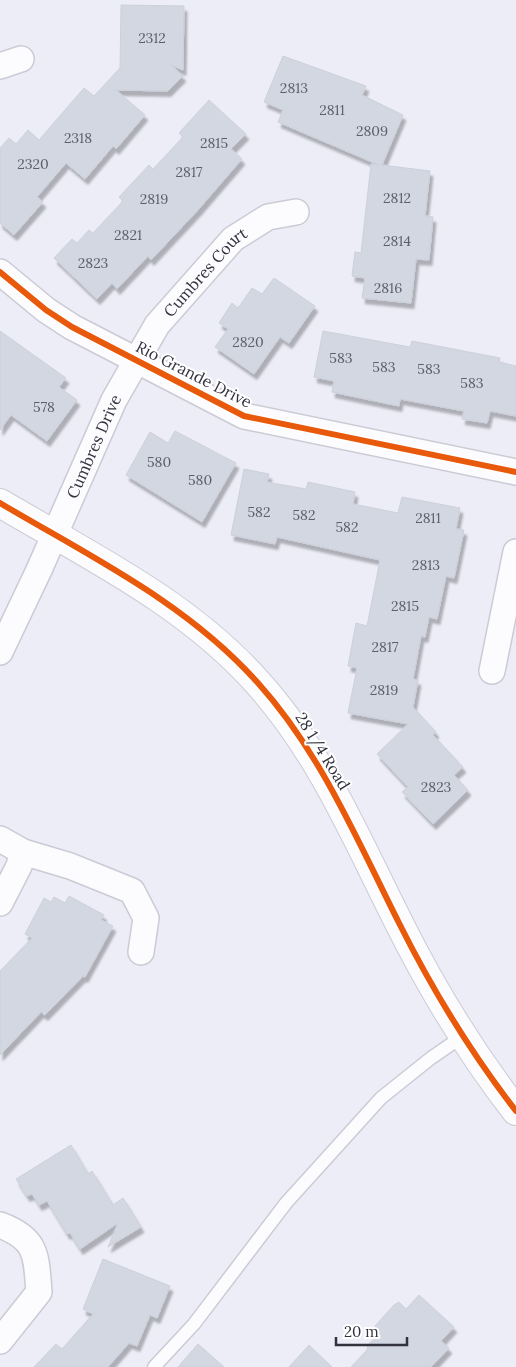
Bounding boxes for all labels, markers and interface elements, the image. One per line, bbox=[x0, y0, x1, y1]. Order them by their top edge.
house number: 2312 bbox=[138, 29, 166, 47]
house number: 2813 bbox=[280, 79, 308, 97]
house number: 2811 bbox=[319, 101, 345, 119]
house number: 2809 bbox=[356, 122, 388, 140]
house number: 2318 bbox=[64, 129, 92, 147]
house number: 2815 bbox=[200, 134, 228, 152]
house number: 2320 bbox=[17, 155, 49, 173]
house number: 2817 bbox=[176, 163, 203, 181]
house number: 2812 bbox=[383, 189, 411, 207]
house number: 2819 bbox=[140, 190, 168, 208]
street label: Cumbres Court bbox=[159, 222, 251, 321]
house number: 2821 bbox=[114, 226, 142, 244]
house number: 2814 bbox=[383, 232, 411, 250]
house number: 2823 bbox=[78, 254, 108, 272]
house number: 2816 bbox=[374, 279, 402, 297]
house number: 2820 bbox=[232, 333, 264, 351]
street label: Rio Grande Drive bbox=[133, 336, 256, 412]
house number: 583 bbox=[329, 349, 353, 367]
house number: 583 bbox=[372, 358, 396, 376]
house number: 583 bbox=[417, 360, 441, 378]
house number: 583 bbox=[460, 374, 484, 392]
street label: Cumbres Drive bbox=[62, 390, 125, 501]
house number: 578 bbox=[33, 398, 55, 416]
house number: 580 bbox=[147, 453, 171, 471]
house number: 580 bbox=[188, 471, 212, 489]
house number: 582 bbox=[247, 503, 271, 521]
house number: 582 bbox=[292, 506, 316, 524]
house number: 2811 bbox=[415, 509, 441, 527]
house number: 582 bbox=[335, 518, 359, 536]
house number: 2813 bbox=[412, 556, 440, 574]
house number: 2815 bbox=[391, 597, 419, 615]
house number: 2817 bbox=[372, 638, 399, 656]
house number: 2819 bbox=[370, 681, 398, 699]
street label: 28 1/4 Road bbox=[290, 709, 355, 794]
house number: 2823 bbox=[421, 778, 451, 796]
scale bar bbox=[336, 1314, 407, 1346]
text: 20 m bbox=[344, 1322, 379, 1341]

